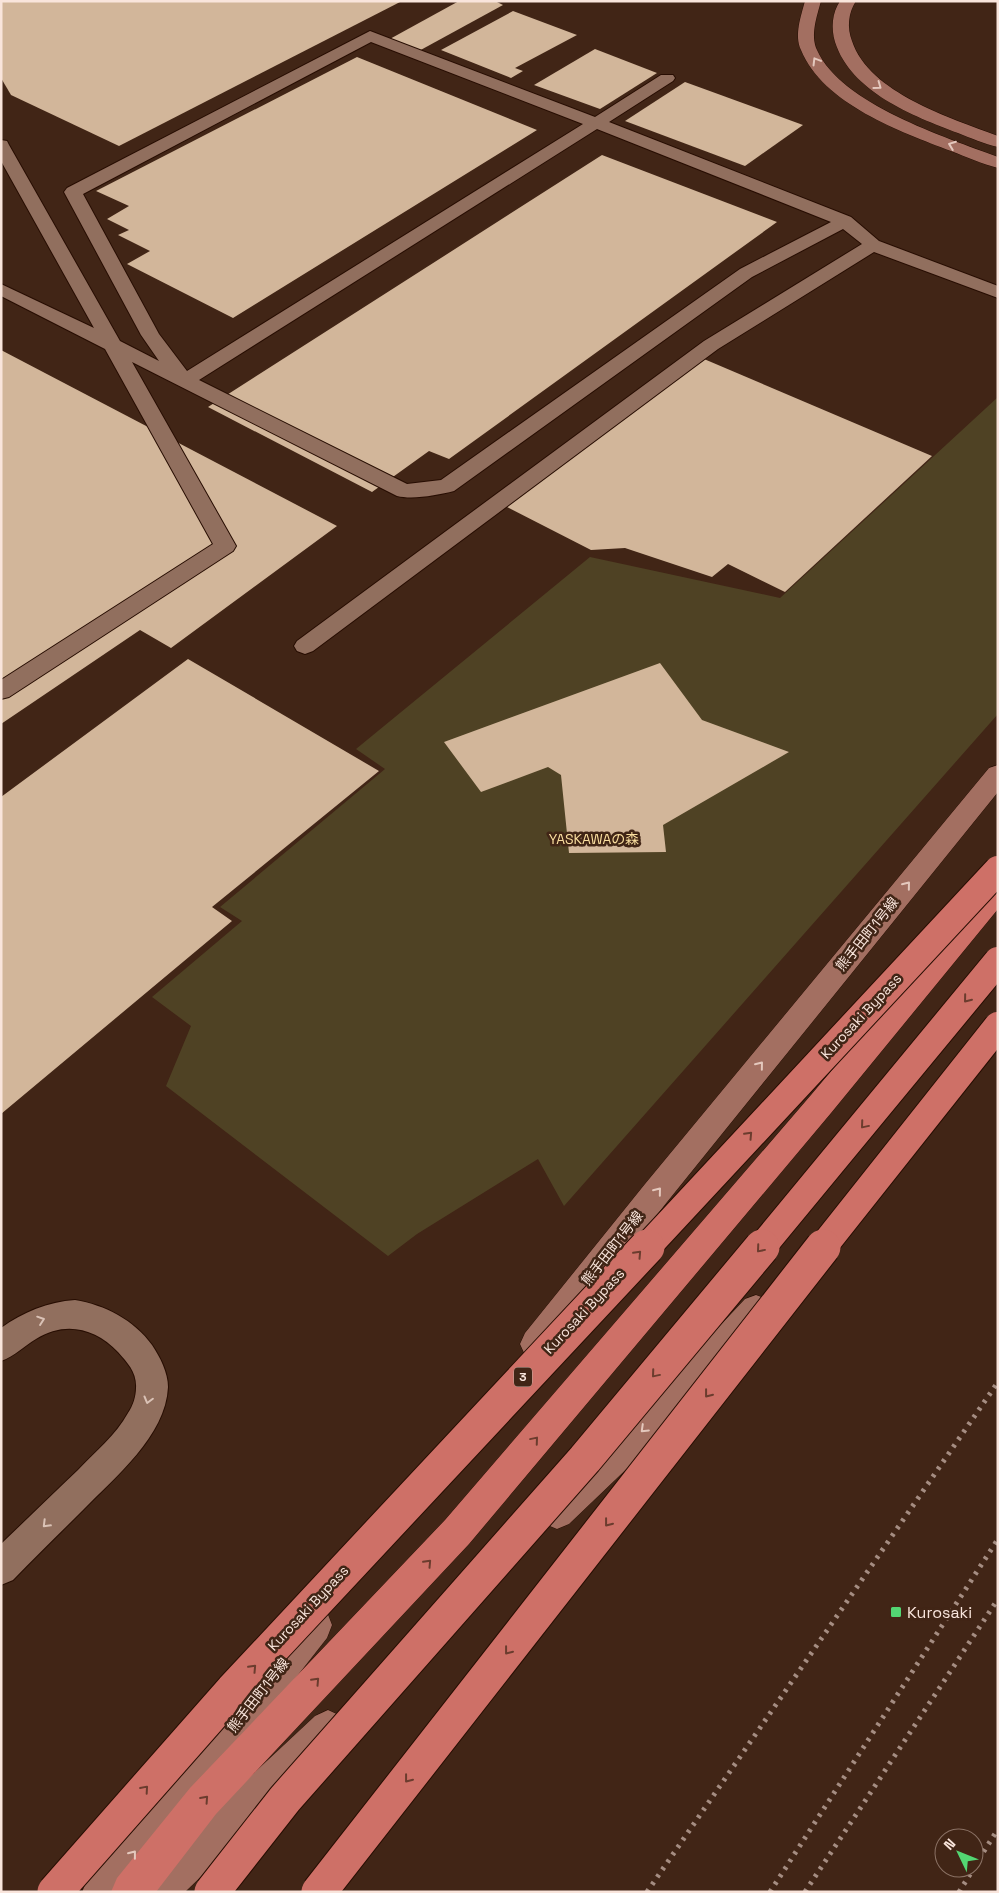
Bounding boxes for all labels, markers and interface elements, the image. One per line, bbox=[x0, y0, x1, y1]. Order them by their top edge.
one-way arrow bbox=[813, 58, 823, 67]
one-way arrow bbox=[873, 80, 882, 89]
one-way arrow bbox=[948, 141, 957, 151]
park label: YASKAWAの森 bbox=[549, 830, 639, 848]
one-way arrow bbox=[901, 882, 909, 891]
street label: 熊手田町1号線 bbox=[832, 893, 902, 975]
street label: Kurosaki Bypass bbox=[817, 970, 905, 1062]
one-way arrow bbox=[964, 993, 972, 1002]
one-way arrow bbox=[755, 1062, 764, 1071]
one-way arrow bbox=[860, 1119, 869, 1128]
one-way arrow bbox=[743, 1132, 752, 1141]
one-way arrow bbox=[652, 1188, 661, 1197]
street label: 熊手田町1号線 bbox=[577, 1207, 647, 1289]
one-way arrow bbox=[756, 1244, 765, 1253]
one-way arrow bbox=[632, 1251, 641, 1260]
street label: Kurosaki Bypass bbox=[540, 1265, 628, 1357]
one-way arrow bbox=[37, 1316, 45, 1326]
road number: 3 bbox=[514, 1368, 532, 1386]
one-way arrow bbox=[653, 1368, 661, 1377]
one-way arrow bbox=[706, 1388, 714, 1397]
one-way arrow bbox=[143, 1396, 154, 1405]
one-way arrow bbox=[641, 1423, 650, 1432]
one-way arrow bbox=[529, 1437, 538, 1446]
one-way arrow bbox=[605, 1517, 614, 1526]
one-way arrow bbox=[42, 1518, 51, 1527]
one-way arrow bbox=[422, 1559, 431, 1568]
street label: Kurosaki Bypass bbox=[264, 1562, 352, 1654]
place label: Kurosaki bbox=[907, 1602, 972, 1623]
marker: Kurosaki bbox=[889, 1605, 903, 1619]
one-way arrow bbox=[506, 1645, 514, 1654]
street label: 熊手田町1号線 bbox=[223, 1654, 293, 1736]
one-way arrow bbox=[247, 1664, 256, 1673]
one-way arrow bbox=[310, 1677, 319, 1686]
one-way arrow bbox=[405, 1773, 414, 1782]
one-way arrow bbox=[139, 1786, 148, 1795]
one-way arrow bbox=[199, 1795, 208, 1804]
north arrow bbox=[934, 1828, 984, 1878]
text: N bbox=[940, 1835, 959, 1854]
one-way arrow bbox=[127, 1850, 136, 1859]

